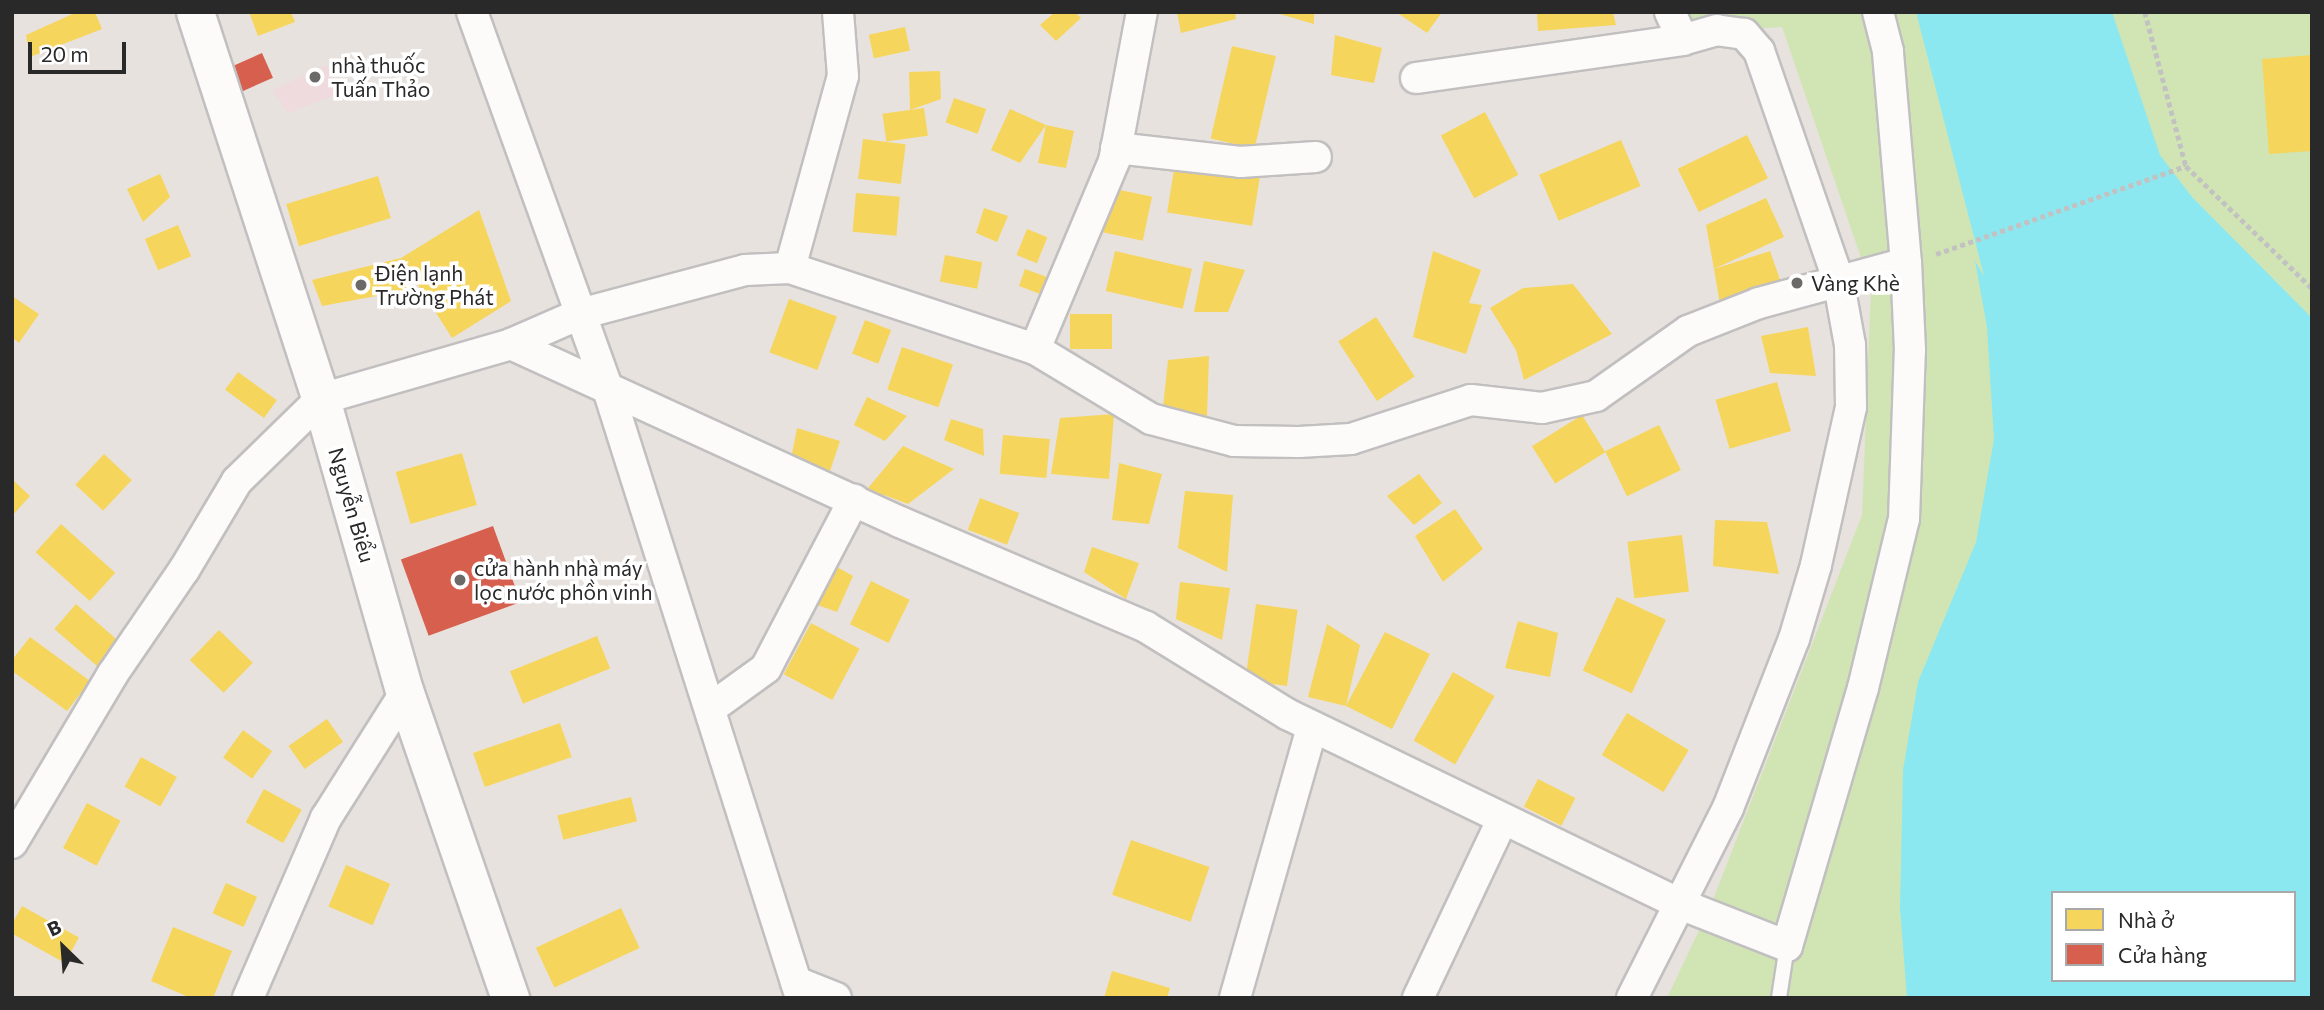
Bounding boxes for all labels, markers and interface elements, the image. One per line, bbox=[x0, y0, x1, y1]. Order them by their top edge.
scale bar bbox=[32, 28, 130, 72]
text: 20 m bbox=[41, 41, 89, 66]
place label: nhà thuốc Tuấn Thảo bbox=[331, 52, 430, 102]
marker: nhà thuốc Tuấn Thảo bbox=[305, 67, 325, 87]
place label: Điện lạnh Trường Phát bbox=[375, 260, 494, 310]
place label: Vàng Khè bbox=[1811, 270, 1900, 296]
marker: Vàng Khè bbox=[1789, 275, 1805, 291]
marker: Điện lạnh Trường Phát bbox=[353, 277, 369, 293]
street label: Nguyễn Biểu bbox=[324, 445, 380, 565]
place label: cửa hành nhà máy lọc nước phồn vinh bbox=[474, 555, 652, 605]
marker: cửa hành nhà máy lọc nước phồn vinh bbox=[452, 572, 468, 588]
legend bbox=[2051, 891, 2296, 982]
text: Nhà ở bbox=[2118, 907, 2174, 932]
north arrow bbox=[28, 912, 98, 982]
text: B bbox=[43, 914, 64, 941]
text: Cửa hàng bbox=[2118, 942, 2207, 967]

